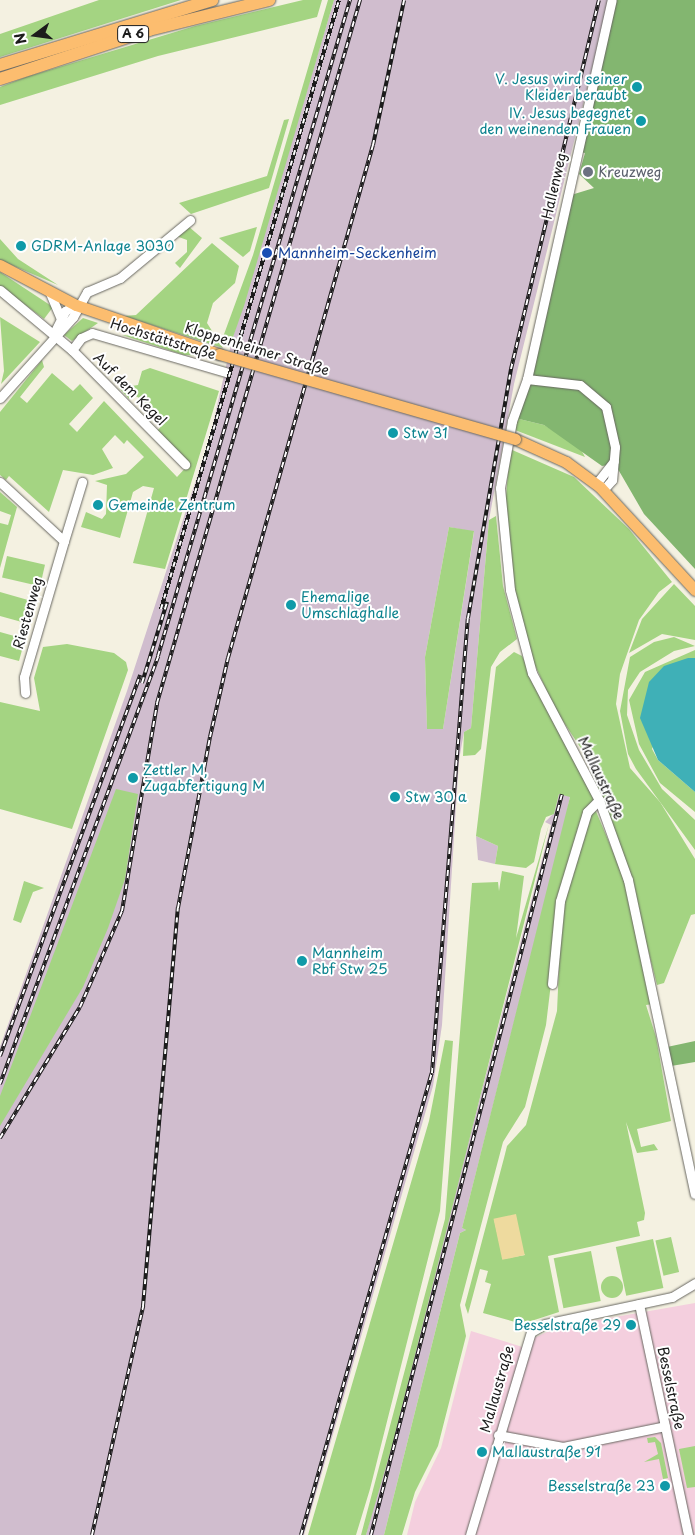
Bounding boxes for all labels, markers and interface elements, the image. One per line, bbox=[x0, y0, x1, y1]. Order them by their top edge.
north arrow bbox=[10, 10, 60, 60]
road number: A 6 bbox=[117, 24, 149, 44]
text: N bbox=[8, 31, 31, 47]
place label: V. Jesus wird seiner Kleider beraubt bbox=[493, 71, 627, 104]
marker: V. Jesus wird seiner Kleider beraubt bbox=[631, 81, 643, 93]
place label: IV. Jesus begegnet den weinenden Frauen bbox=[479, 105, 631, 138]
marker: IV. Jesus begegnet den weinenden Frauen bbox=[635, 115, 647, 127]
street label: Hallenweg bbox=[538, 151, 570, 221]
place label: Kreuzweg bbox=[598, 164, 662, 180]
marker: Kreuzweg bbox=[582, 166, 594, 178]
place label: GDRM-Anlage 3030 bbox=[31, 238, 174, 254]
marker: GDRM-Anlage 3030 bbox=[15, 240, 27, 252]
place label: Mannheim-Seckenheim bbox=[278, 245, 437, 261]
marker: Mannheim-Seckenheim bbox=[260, 246, 274, 260]
street label: Hochstättstraße bbox=[108, 315, 218, 363]
street label: Kloppenheimer Straße bbox=[183, 319, 331, 379]
street label: Auf dem Kegel bbox=[90, 349, 170, 429]
place label: Stw 31 bbox=[403, 425, 447, 441]
marker: Stw 31 bbox=[387, 427, 399, 439]
place label: Gemeinde Zentrum bbox=[108, 497, 237, 513]
marker: Gemeinde Zentrum bbox=[92, 499, 104, 511]
street label: Riestenweg bbox=[10, 575, 46, 651]
place label: Ehemalige Umschlaghalle bbox=[301, 589, 399, 622]
marker: Ehemalige Umschlaghalle bbox=[285, 599, 297, 611]
street label: Mallaustraße bbox=[574, 734, 628, 822]
place label: Zettler M, Zugabfertigung M bbox=[143, 762, 265, 794]
marker: Zettler M, Zugabfertigung M bbox=[127, 772, 139, 784]
place label: Stw 30 a bbox=[405, 789, 467, 805]
marker: Stw 30 a bbox=[389, 791, 401, 803]
place label: Mannheim Rbf Stw 25 bbox=[312, 945, 388, 978]
marker: Mannheim Rbf Stw 25 bbox=[296, 955, 308, 967]
place label: Besselstraße 29 bbox=[514, 1317, 621, 1333]
marker: Besselstraße 29 bbox=[625, 1319, 637, 1331]
street label: Mallaustraße bbox=[477, 1344, 517, 1434]
street label: Besselstraße bbox=[654, 1345, 688, 1431]
place label: Mallaustraße 91 bbox=[492, 1444, 601, 1460]
marker: Mallaustraße 91 bbox=[476, 1446, 488, 1458]
place label: Besselstraße 23 bbox=[547, 1478, 655, 1494]
marker: Besselstraße 23 bbox=[659, 1480, 671, 1492]

